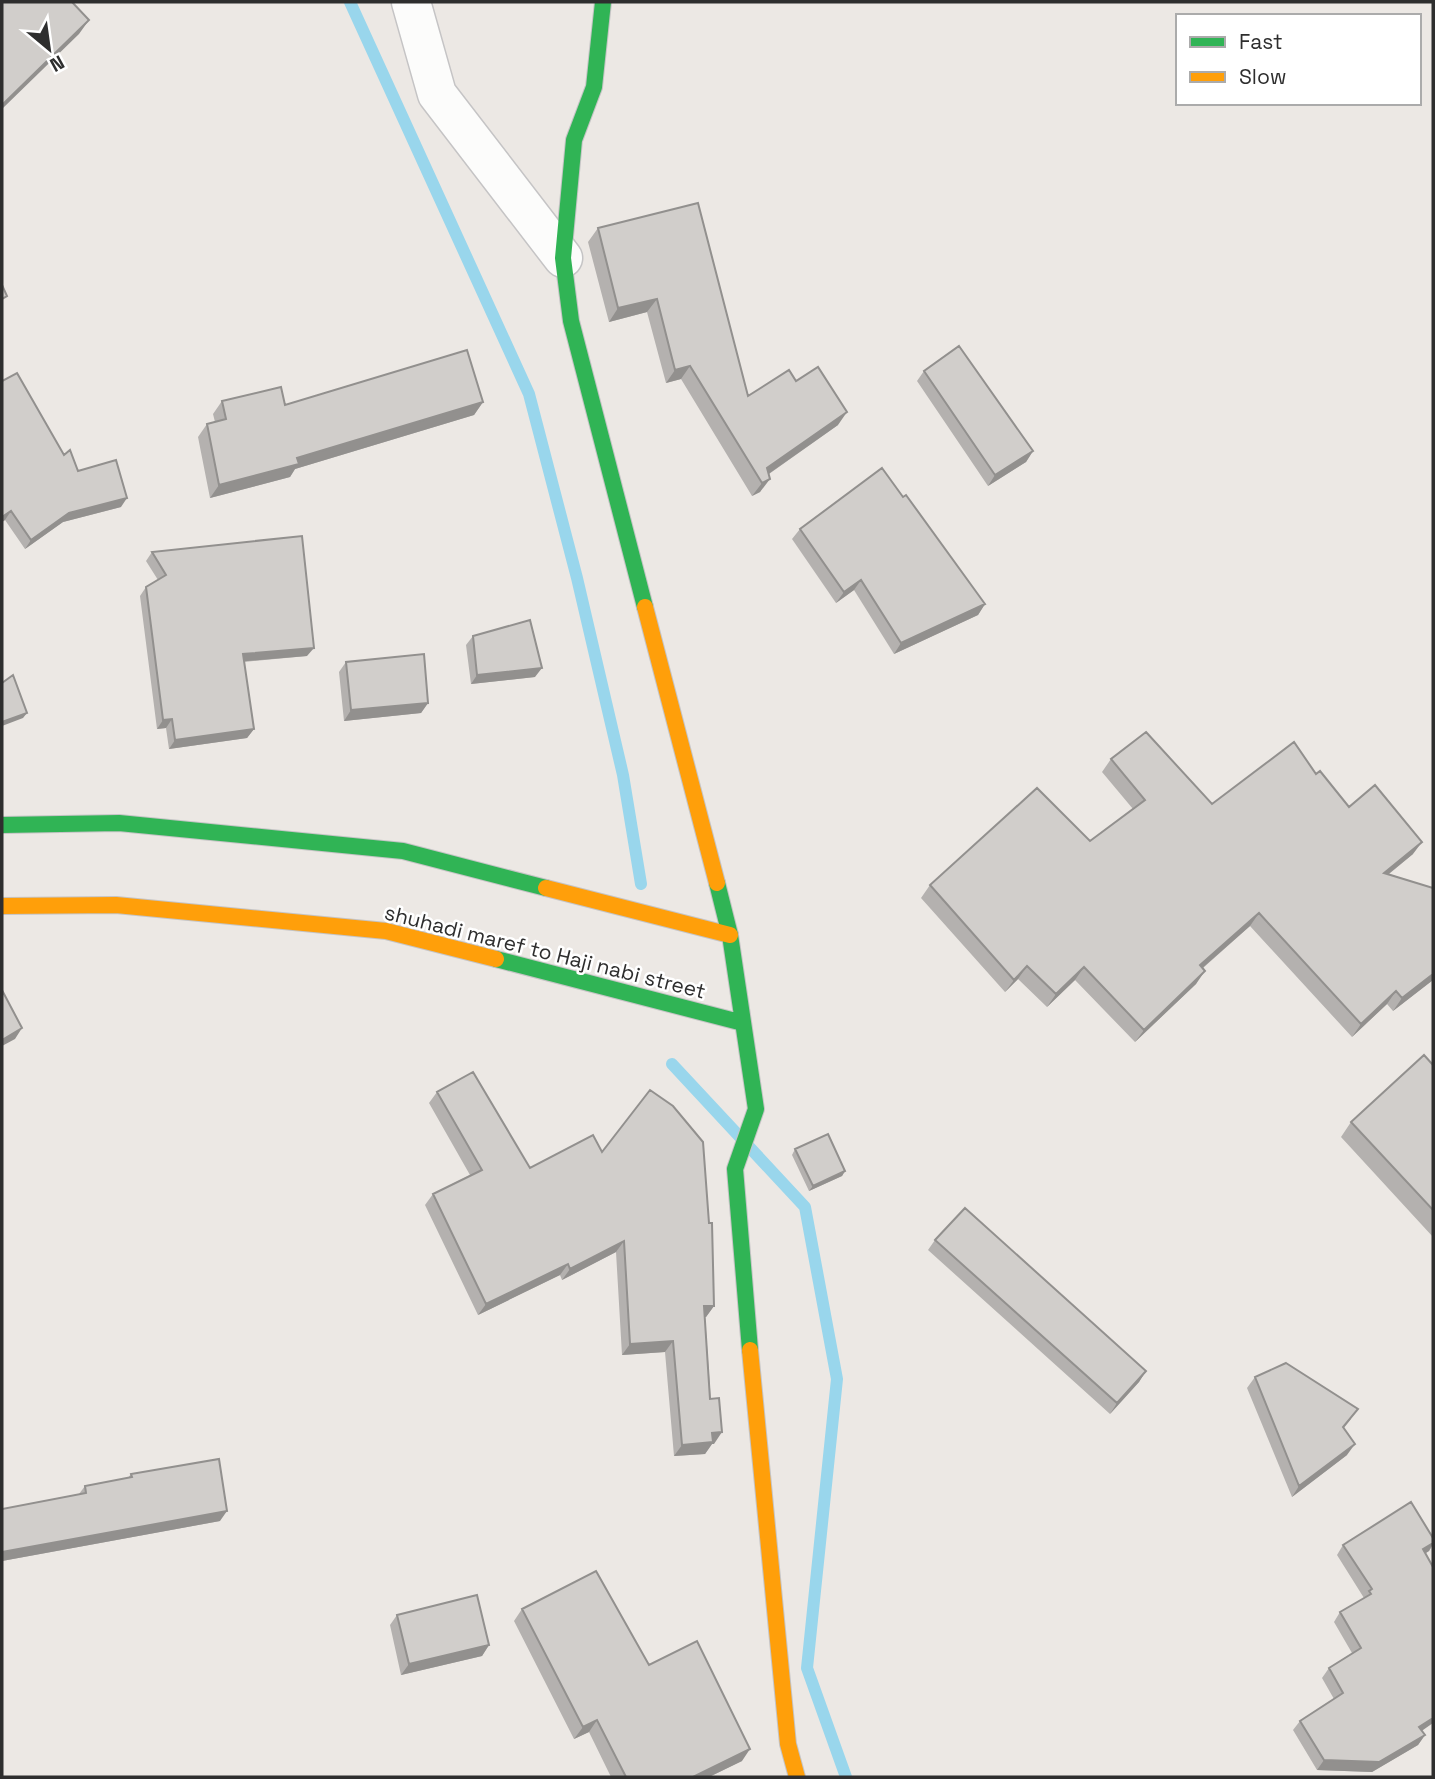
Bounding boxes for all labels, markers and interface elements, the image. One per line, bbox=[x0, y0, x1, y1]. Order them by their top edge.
north arrow bbox=[14, 14, 84, 84]
legend bbox=[1176, 14, 1421, 105]
text: Fast bbox=[1239, 28, 1283, 55]
text: N bbox=[45, 49, 69, 77]
text: Slow bbox=[1239, 63, 1287, 90]
street label: shuhadi maref to Haji nabi street bbox=[382, 898, 709, 1005]

